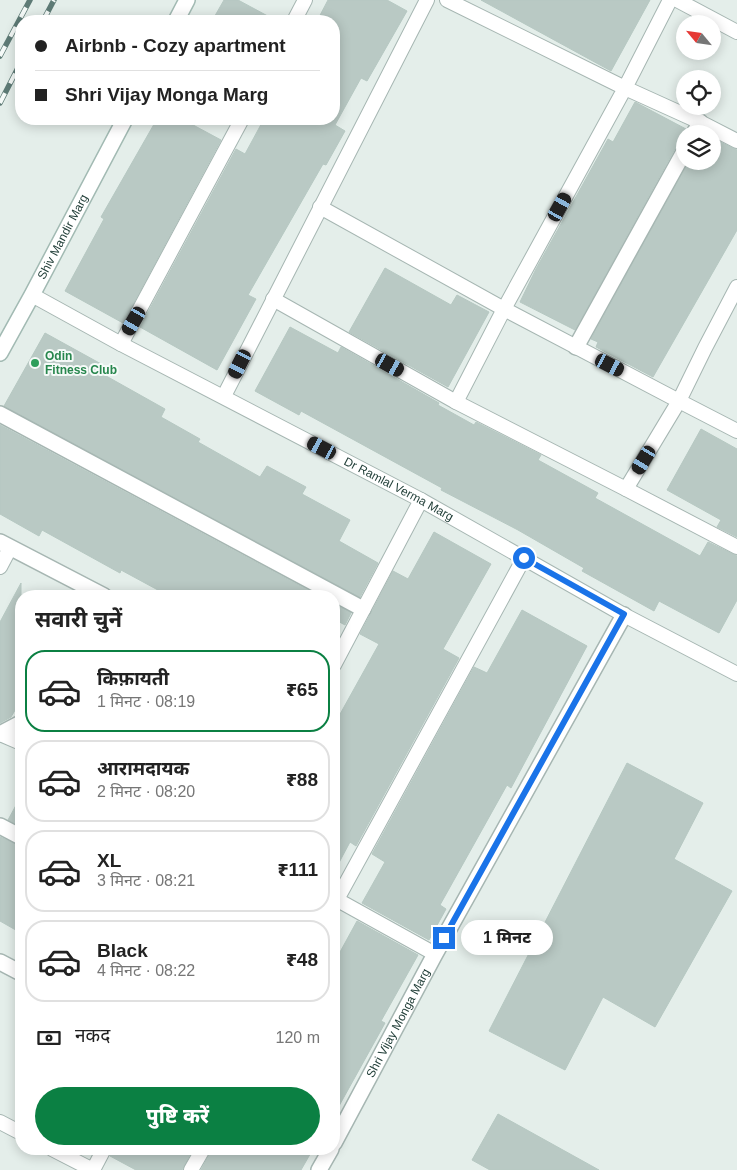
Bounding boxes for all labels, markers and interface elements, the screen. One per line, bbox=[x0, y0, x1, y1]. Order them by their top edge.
north arrow bbox=[676, 15, 721, 60]
map controls bbox=[676, 15, 721, 170]
text: Airbnb - Cozy apartment bbox=[65, 35, 286, 56]
button: locate bbox=[676, 70, 721, 115]
text: Shri Vijay Monga Marg bbox=[65, 84, 268, 105]
button: layers bbox=[676, 125, 721, 170]
car bbox=[546, 190, 573, 224]
street label: Shiv Mandir Marg bbox=[35, 192, 91, 282]
car bbox=[120, 304, 147, 338]
car bbox=[226, 347, 253, 381]
place label: Odin Fitness Club bbox=[45, 349, 117, 377]
car bbox=[373, 351, 406, 379]
car bbox=[593, 352, 626, 378]
marker: Odin Fitness Club bbox=[29, 357, 41, 369]
car bbox=[305, 434, 338, 462]
car bbox=[629, 443, 658, 477]
street label: Dr Ramlal Verma Marg bbox=[342, 454, 456, 524]
route start bbox=[513, 547, 535, 569]
text: सवारी चुनें bbox=[35, 607, 122, 632]
text: किफ़ायती bbox=[97, 668, 169, 689]
icon: car bbox=[37, 669, 82, 714]
text: ₹65 bbox=[286, 679, 318, 700]
text: 1 मिनट · 08:19 bbox=[97, 693, 195, 710]
text: आरामदायक bbox=[97, 758, 189, 779]
icon: car bbox=[37, 759, 82, 804]
text: ₹88 bbox=[286, 769, 318, 790]
text: 2 मिनट · 08:20 bbox=[97, 783, 195, 800]
icon: car bbox=[37, 849, 82, 894]
text: XL bbox=[97, 850, 121, 871]
text: ₹111 bbox=[277, 859, 318, 880]
text: 3 मिनट · 08:21 bbox=[97, 872, 195, 889]
callout: 1 मिनट bbox=[462, 920, 554, 956]
route end bbox=[433, 927, 455, 949]
text: 1 मिनट bbox=[483, 929, 531, 946]
icon: car bbox=[37, 939, 82, 984]
text: Black bbox=[97, 940, 148, 961]
text: ₹48 bbox=[286, 949, 318, 970]
text: 4 मिनट · 08:22 bbox=[97, 962, 195, 979]
street label: Shri Vijay Monga Marg bbox=[363, 966, 433, 1080]
icon: cash bbox=[35, 1024, 63, 1052]
text: नकद bbox=[75, 1025, 110, 1046]
text: 120 m bbox=[276, 1029, 320, 1046]
button: पुष्टि करें bbox=[35, 1087, 320, 1145]

